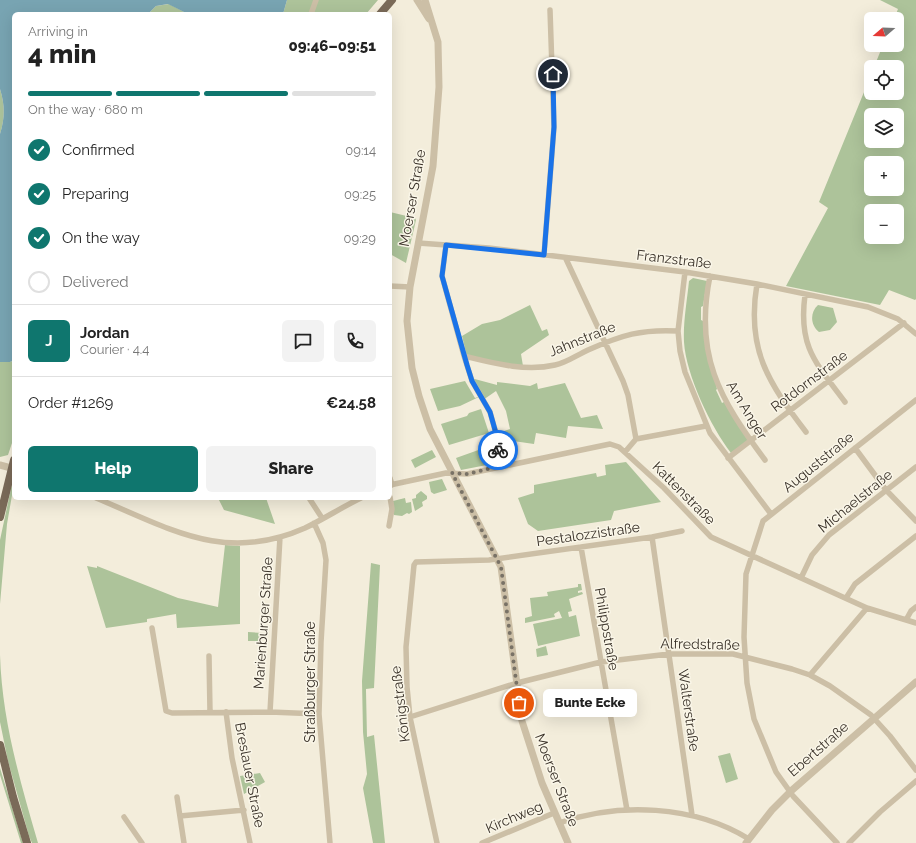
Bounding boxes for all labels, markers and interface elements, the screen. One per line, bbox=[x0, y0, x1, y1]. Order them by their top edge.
north arrow bbox=[864, 12, 904, 52]
map controls bbox=[864, 12, 904, 244]
text: Arriving in bbox=[28, 24, 88, 39]
text: 09:46–09:51 bbox=[289, 37, 376, 55]
text: 4 min bbox=[28, 39, 96, 69]
pin bbox=[536, 57, 570, 91]
button: locate bbox=[864, 60, 904, 100]
icon: home bbox=[542, 63, 564, 85]
text: On the way · 680 m bbox=[28, 102, 143, 117]
button: layers bbox=[864, 108, 904, 148]
icon: check bbox=[28, 139, 50, 161]
text: Confirmed bbox=[62, 141, 135, 159]
text: 09:14 bbox=[345, 143, 376, 158]
street label: Moerser Straße bbox=[396, 148, 428, 248]
button: + bbox=[864, 156, 904, 196]
icon: check bbox=[28, 183, 50, 205]
text: Preparing bbox=[62, 185, 129, 203]
text: 09:25 bbox=[344, 187, 376, 202]
button: − bbox=[864, 204, 904, 244]
icon: check bbox=[28, 227, 50, 249]
text: On the way bbox=[62, 229, 140, 247]
text: 09:29 bbox=[344, 231, 376, 246]
street label: Franzstraße bbox=[636, 246, 712, 272]
text: Delivered bbox=[62, 273, 129, 291]
street label: Jahnstraße bbox=[546, 318, 618, 360]
button: chat bbox=[282, 320, 324, 362]
button: phone bbox=[334, 320, 376, 362]
text: Jordan bbox=[80, 324, 129, 342]
text: J bbox=[45, 332, 53, 350]
text: Courier · 4.4 bbox=[80, 342, 149, 357]
street label: Rotdornstraße bbox=[768, 347, 850, 415]
street label: Am Anger bbox=[723, 378, 771, 442]
text: Order #1269 bbox=[28, 394, 113, 412]
text: €24.58 bbox=[326, 394, 376, 412]
street label: Auguststraße bbox=[780, 429, 856, 495]
courier bbox=[478, 430, 518, 470]
icon: bike bbox=[487, 439, 509, 461]
button: Help bbox=[28, 446, 198, 492]
button: Share bbox=[206, 446, 376, 492]
street label: Kattenstraße bbox=[649, 458, 719, 528]
street label: Michaelstraße bbox=[815, 466, 895, 536]
street label: Pestalozzistraße bbox=[535, 519, 641, 549]
street label: Marienburger Straße bbox=[250, 556, 276, 690]
street label: Philippstraße bbox=[592, 586, 622, 672]
street label: Straßburger Straße bbox=[302, 621, 318, 743]
street label: Alfredstraße bbox=[660, 635, 740, 653]
street label: Königstraße bbox=[387, 665, 413, 743]
street label: Walterstraße bbox=[675, 668, 703, 752]
pin bbox=[502, 686, 536, 720]
callout: Bunte Ecke bbox=[543, 689, 637, 717]
icon: bag bbox=[508, 692, 530, 714]
text: Bunte Ecke bbox=[555, 695, 625, 710]
street label: Ebertstraße bbox=[784, 718, 852, 780]
street label: Breslauer Straße bbox=[232, 721, 268, 829]
street label: Moerser Straße bbox=[532, 731, 582, 829]
street label: Kirchweg bbox=[483, 798, 545, 836]

